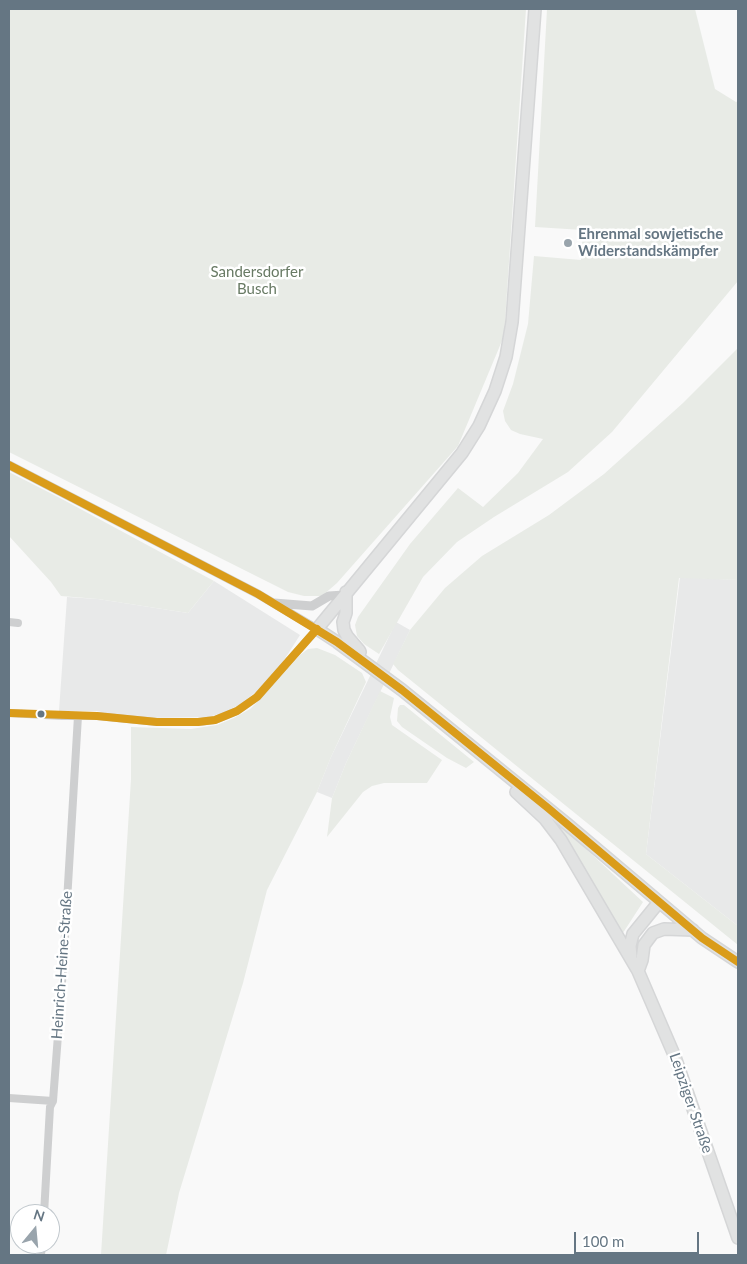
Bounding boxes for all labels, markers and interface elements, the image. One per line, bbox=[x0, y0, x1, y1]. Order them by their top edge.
place label: Ehrenmal sowjetische Widerstandskämpfer bbox=[578, 225, 723, 260]
marker: Ehrenmal sowjetische Widerstandskämpfer bbox=[562, 237, 574, 249]
park label: Sandersdorfer Busch bbox=[211, 263, 303, 298]
unlabelled marker bbox=[36, 709, 46, 719]
street label: Heinrich-Heine-Straße bbox=[48, 890, 76, 1040]
street label: Leipziger Straße bbox=[665, 1051, 717, 1155]
north arrow bbox=[10, 1204, 60, 1254]
text: N bbox=[32, 1205, 47, 1225]
scale bar bbox=[577, 1222, 702, 1254]
text: 100 m bbox=[582, 1232, 624, 1250]

